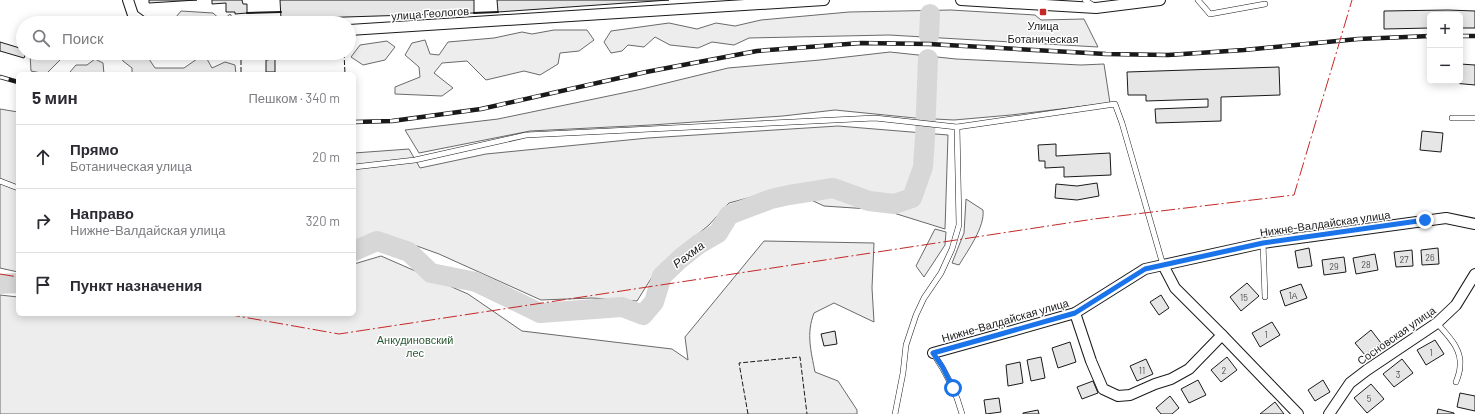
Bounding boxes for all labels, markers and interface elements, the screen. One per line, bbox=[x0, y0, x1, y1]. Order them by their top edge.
street label: улица Геологов bbox=[391, 4, 470, 22]
marker: Улица Ботаническая bbox=[1038, 7, 1048, 17]
map controls bbox=[1427, 12, 1463, 84]
button: + bbox=[1427, 12, 1463, 48]
search box bbox=[16, 16, 356, 60]
place label: Улица Ботаническая bbox=[1008, 19, 1078, 45]
icon: search bbox=[30, 27, 52, 49]
text: Поиск bbox=[62, 29, 104, 47]
button: − bbox=[1427, 48, 1463, 84]
text: 5 мин bbox=[32, 87, 78, 107]
text: Пешком · 340 m bbox=[249, 90, 340, 106]
text: Прямо bbox=[70, 140, 119, 158]
icon: ahead bbox=[32, 146, 54, 168]
text: 20 m bbox=[312, 149, 340, 165]
text: Ботаническая улица bbox=[70, 158, 192, 174]
text: Направо bbox=[70, 204, 134, 222]
street label: Нижне-Валдайская улица bbox=[1259, 207, 1392, 239]
icon: right bbox=[32, 210, 54, 232]
route end bbox=[1416, 211, 1434, 229]
text: 320 m bbox=[306, 213, 340, 229]
text: Нижне-Валдайская улица bbox=[70, 222, 226, 238]
water label: Рахма bbox=[670, 238, 707, 270]
house number: 26 bbox=[1425, 252, 1435, 263]
house number: 27 bbox=[1399, 254, 1409, 265]
house number: 28 bbox=[1361, 259, 1371, 270]
house number: 29 bbox=[1329, 261, 1339, 272]
icon: arrive bbox=[32, 274, 54, 296]
text: Пункт назначения bbox=[70, 276, 202, 294]
house number: 1А bbox=[1288, 290, 1298, 301]
house number: 15 bbox=[1240, 292, 1248, 303]
street label: Нижне-Валдайская улица bbox=[940, 295, 1071, 344]
street label: Сосновская улица bbox=[1354, 303, 1438, 367]
house number: 1 bbox=[1264, 329, 1268, 340]
park label: Анкудиновский лес bbox=[377, 333, 453, 359]
house number: 1 bbox=[1429, 347, 1433, 358]
house number: 11 bbox=[1139, 365, 1145, 376]
house number: 2 bbox=[1222, 365, 1227, 376]
house number: 3 bbox=[1396, 369, 1401, 380]
route start bbox=[944, 379, 962, 397]
house number: 5 bbox=[1367, 393, 1372, 404]

